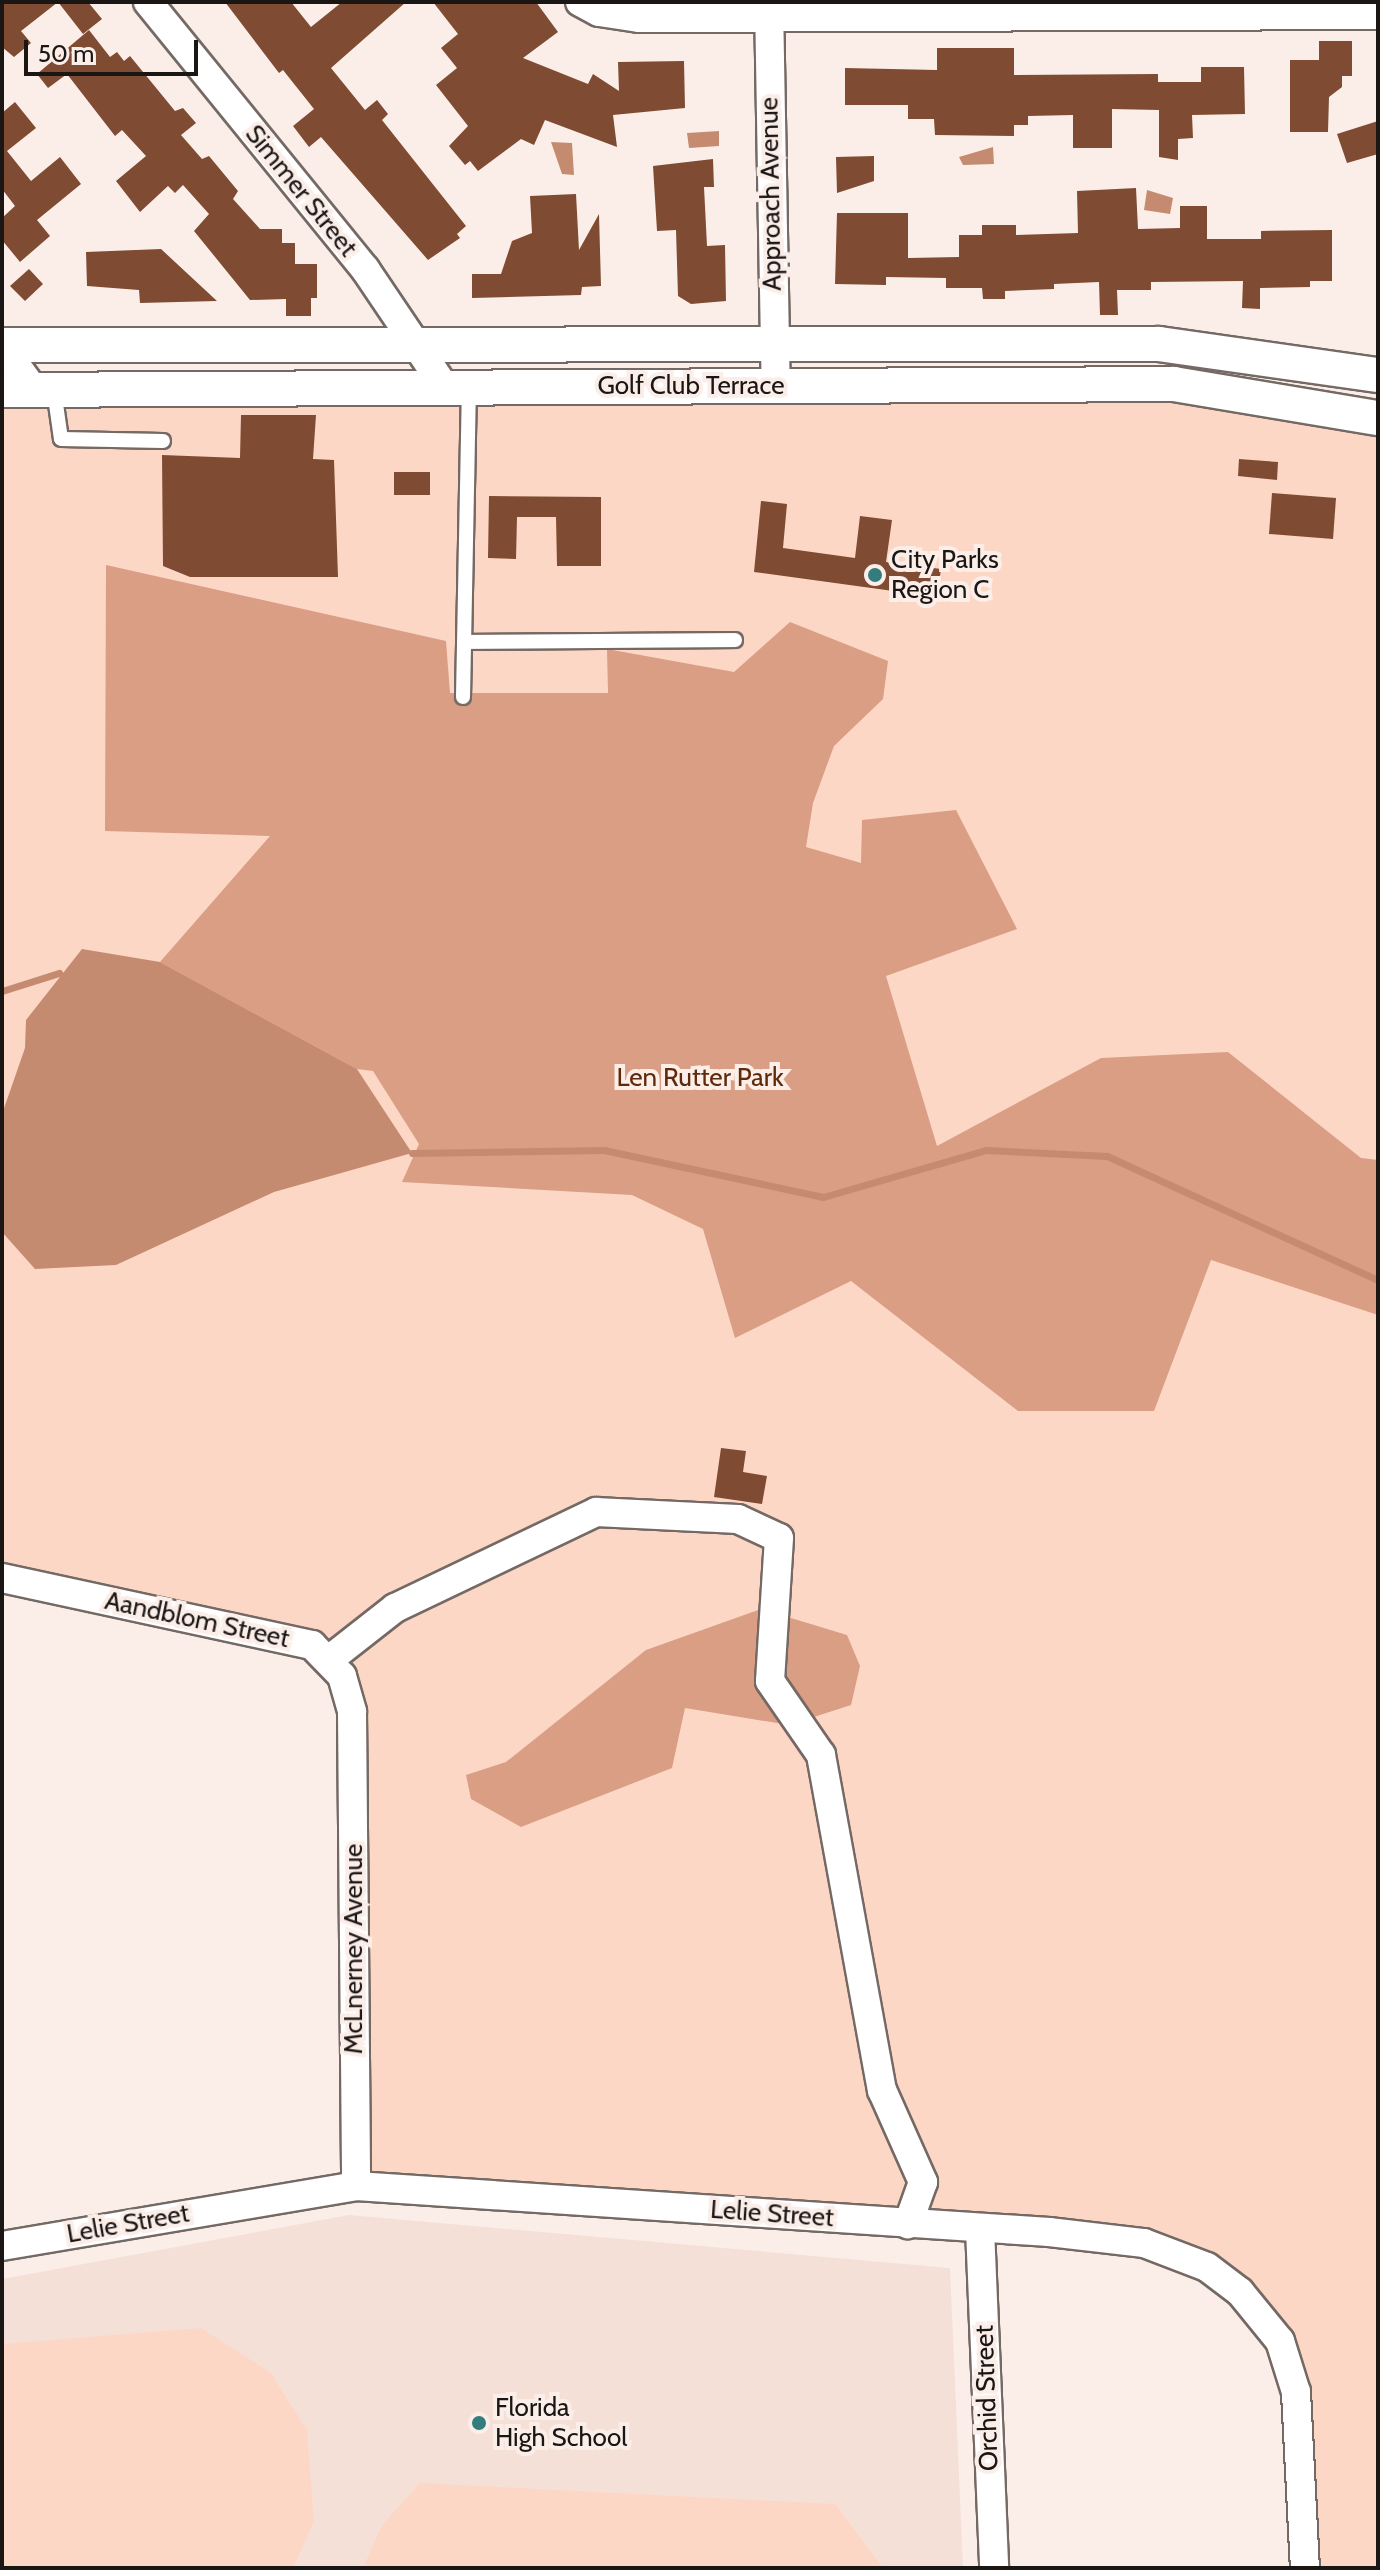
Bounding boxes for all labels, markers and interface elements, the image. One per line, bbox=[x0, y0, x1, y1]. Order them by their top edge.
scale bar bbox=[28, 24, 202, 74]
text: 50 m bbox=[38, 39, 94, 68]
street label: Approach Avenue bbox=[754, 97, 788, 291]
street label: Simmer Street bbox=[238, 119, 364, 263]
street label: Golf Club Terrace bbox=[597, 370, 785, 402]
place label: City Parks Region C bbox=[891, 544, 999, 606]
marker: City Parks Region C bbox=[866, 566, 884, 584]
park label: Len Rutter Park bbox=[616, 1062, 784, 1094]
street label: Aandblom Street bbox=[102, 1585, 292, 1655]
street label: McLnerney Avenue bbox=[338, 1844, 370, 2054]
street label: Lelie Street bbox=[709, 2194, 835, 2234]
street label: Lelie Street bbox=[64, 2198, 192, 2250]
street label: Orchid Street bbox=[969, 2324, 1005, 2472]
place label: Florida High School bbox=[495, 2392, 627, 2454]
marker: Florida High School bbox=[470, 2414, 488, 2432]

